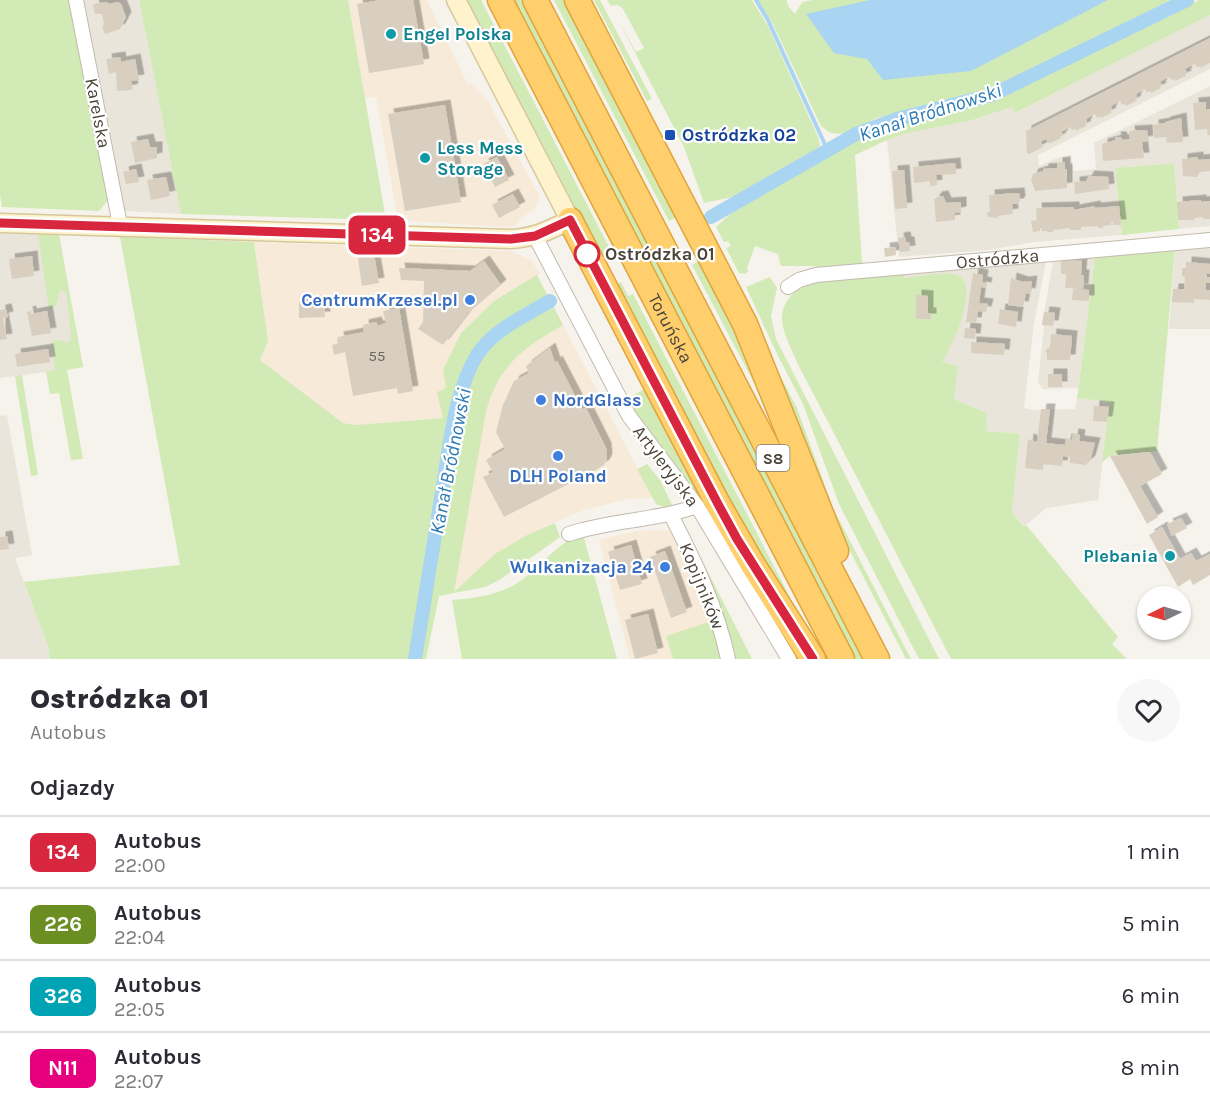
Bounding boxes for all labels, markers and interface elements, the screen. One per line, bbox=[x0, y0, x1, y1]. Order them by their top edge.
place label: Engel Polska bbox=[403, 23, 512, 45]
marker: Engel Polska bbox=[384, 27, 398, 41]
street label: Karelska bbox=[80, 76, 116, 150]
water label: Kanał Bródnowski bbox=[856, 79, 1004, 146]
place label: Ostródzka 02 bbox=[682, 124, 796, 146]
marker: Ostródzka 02 bbox=[663, 128, 677, 142]
place label: Less Mess Storage bbox=[437, 137, 523, 180]
marker: Less Mess Storage bbox=[418, 151, 432, 165]
line badge: 134 bbox=[342, 216, 412, 254]
text: 134 bbox=[360, 223, 394, 247]
marker: Ostródzka 01 bbox=[574, 241, 600, 267]
place label: Ostródzka 01 bbox=[605, 243, 715, 265]
street label: Ostródzka bbox=[955, 244, 1040, 274]
place label: CentrumKrzesel.pl bbox=[301, 289, 458, 311]
street label: Toruńska bbox=[643, 290, 698, 367]
marker: CentrumKrzesel.pl bbox=[463, 293, 477, 307]
house number: 55 bbox=[369, 347, 385, 365]
water label: Kanał Bródnowski bbox=[425, 386, 476, 536]
place label: NordGlass bbox=[553, 389, 641, 411]
marker: NordGlass bbox=[534, 393, 548, 407]
street label: Artyleryjska bbox=[628, 421, 704, 511]
road number: S8 bbox=[756, 445, 790, 471]
marker: DLH Poland bbox=[551, 449, 565, 463]
place label: DLH Poland bbox=[509, 465, 607, 487]
street label: Kopijników bbox=[675, 539, 729, 633]
place label: Plebania bbox=[1083, 545, 1158, 567]
marker: Plebania bbox=[1163, 549, 1177, 563]
place label: Wulkanizacja 24 bbox=[510, 556, 653, 578]
marker: Wulkanizacja 24 bbox=[658, 560, 672, 574]
north arrow bbox=[1137, 586, 1191, 640]
map controls bbox=[1137, 586, 1191, 640]
button: heart bbox=[1117, 679, 1180, 742]
text: Ostródzka 01 bbox=[30, 682, 209, 715]
text: Autobus bbox=[30, 721, 107, 744]
text: Odjazdy bbox=[30, 775, 114, 801]
text: Autobus bbox=[114, 828, 202, 854]
text: 1 min bbox=[1127, 839, 1180, 865]
text: 134 bbox=[46, 840, 80, 864]
text: 22:00 bbox=[114, 854, 166, 877]
text: Autobus bbox=[114, 900, 202, 926]
text: 5 min bbox=[1122, 911, 1180, 937]
text: 226 bbox=[44, 912, 82, 936]
text: 22:04 bbox=[114, 926, 165, 949]
text: Autobus bbox=[114, 972, 202, 998]
text: 6 min bbox=[1122, 983, 1180, 1009]
text: 326 bbox=[44, 984, 82, 1008]
text: 22:05 bbox=[114, 998, 165, 1021]
text: Autobus bbox=[114, 1044, 202, 1070]
text: 8 min bbox=[1121, 1055, 1180, 1081]
text: N11 bbox=[48, 1056, 78, 1080]
text: 22:07 bbox=[114, 1070, 163, 1093]

